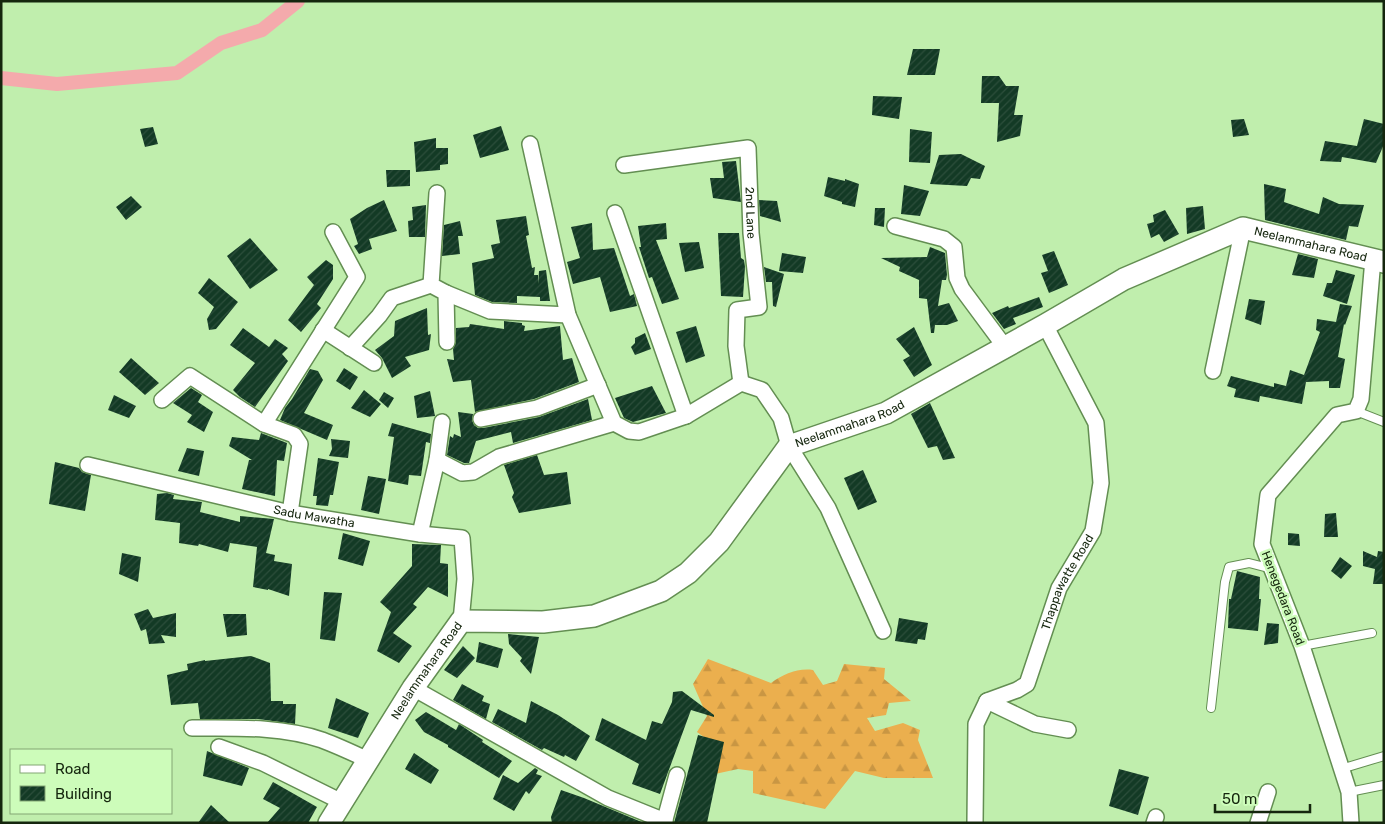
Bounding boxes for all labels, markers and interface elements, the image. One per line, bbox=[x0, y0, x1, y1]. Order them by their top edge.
street label: 2nd Lane bbox=[742, 187, 759, 240]
street label: Neelammahara Road bbox=[1253, 224, 1369, 265]
street label: Neelammahara Road bbox=[793, 397, 907, 450]
street label: Sadu Mawatha bbox=[272, 502, 356, 530]
street label: Thappawatte Road bbox=[1038, 532, 1096, 632]
street label: Henegedara Road bbox=[1259, 549, 1307, 647]
street label: Neelammahara Road bbox=[388, 619, 465, 722]
legend bbox=[10, 749, 172, 814]
text: Road bbox=[55, 760, 91, 778]
scale bar bbox=[1215, 782, 1310, 814]
text: Building bbox=[55, 785, 112, 803]
text: 50 m bbox=[1222, 790, 1257, 808]

